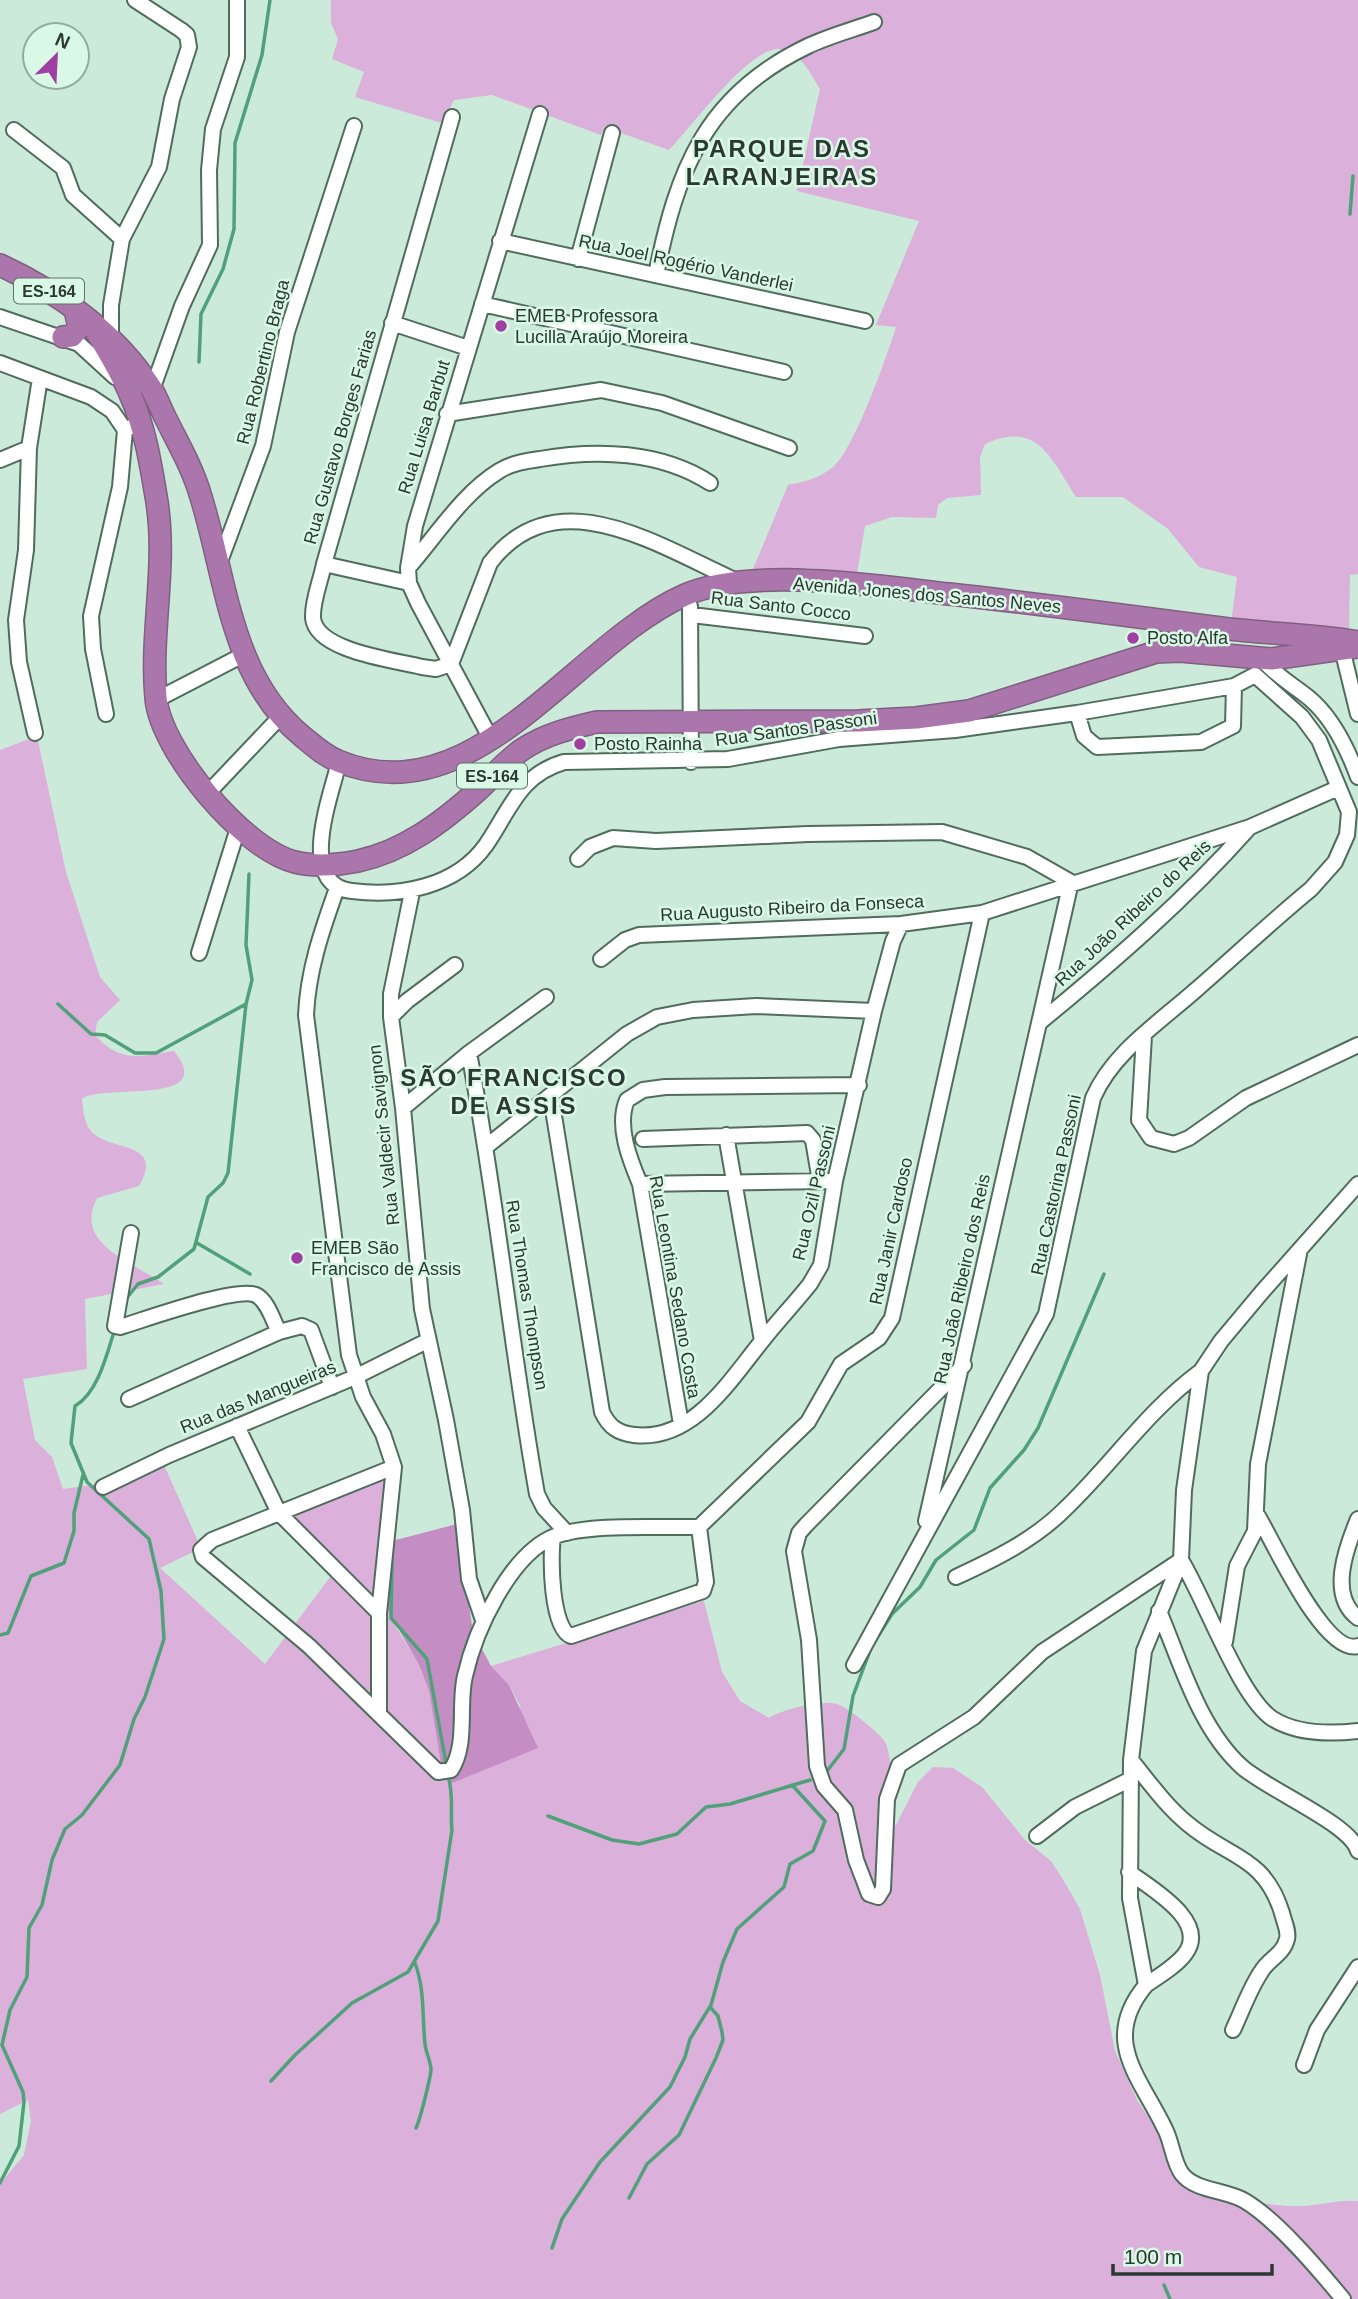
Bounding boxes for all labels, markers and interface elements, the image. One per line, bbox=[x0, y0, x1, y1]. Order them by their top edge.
north arrow bbox=[21, 21, 91, 91]
text: N bbox=[52, 29, 73, 53]
district label: PARQUE DAS LARANJEIRAS bbox=[686, 135, 878, 190]
street label: Rua Joel Rogério Vanderlei bbox=[577, 230, 795, 296]
street label: Rua Robertino Braga bbox=[233, 277, 293, 446]
road number: ES-164 bbox=[14, 278, 84, 304]
place label: EMEB Professora Lucilla Araújo Moreira bbox=[515, 306, 689, 347]
marker: EMEB Professora Lucilla Araújo Moreira bbox=[493, 318, 509, 334]
street label: Rua Gustavo Borges Farias bbox=[300, 327, 380, 547]
street label: Rua Luisa Barbut bbox=[394, 358, 454, 496]
street label: Avenida Jones dos Santos Neves bbox=[792, 573, 1062, 617]
street label: Rua Santo Cocco bbox=[710, 587, 852, 625]
place label: Posto Alfa bbox=[1147, 628, 1229, 648]
marker: Posto Alfa bbox=[1125, 630, 1141, 646]
street label: Rua Santos Passoni bbox=[714, 708, 878, 750]
place label: Posto Rainha bbox=[594, 734, 703, 754]
marker: Posto Rainha bbox=[572, 736, 588, 752]
road number: ES-164 bbox=[457, 764, 527, 789]
street label: Rua João Ribeiro do Reis bbox=[1051, 836, 1215, 990]
street label: Rua Augusto Ribeiro da Fonseca bbox=[660, 891, 925, 925]
street label: Rua Valdecir Savignon bbox=[365, 1044, 403, 1226]
district label: SÃO FRANCISCO DE ASSIS bbox=[400, 1064, 628, 1119]
street label: Rua Castorina Passoni bbox=[1027, 1093, 1085, 1277]
street label: Rua Ozil Passoni bbox=[789, 1123, 839, 1263]
street label: Rua Janir Cardoso bbox=[866, 1156, 916, 1306]
street label: Rua João Ribeiro dos Reis bbox=[930, 1172, 994, 1386]
street label: Rua Leontina Sedano Costa bbox=[646, 1174, 705, 1401]
street label: Rua Thomas Thompson bbox=[502, 1198, 552, 1392]
place label: EMEB São Francisco de Assis bbox=[311, 1238, 461, 1279]
marker: EMEB São Francisco de Assis bbox=[289, 1250, 305, 1266]
street label: Rua das Mangueiras bbox=[177, 1357, 339, 1437]
scale bar bbox=[1113, 2232, 1272, 2276]
text: 100 m bbox=[1124, 2245, 1182, 2268]

